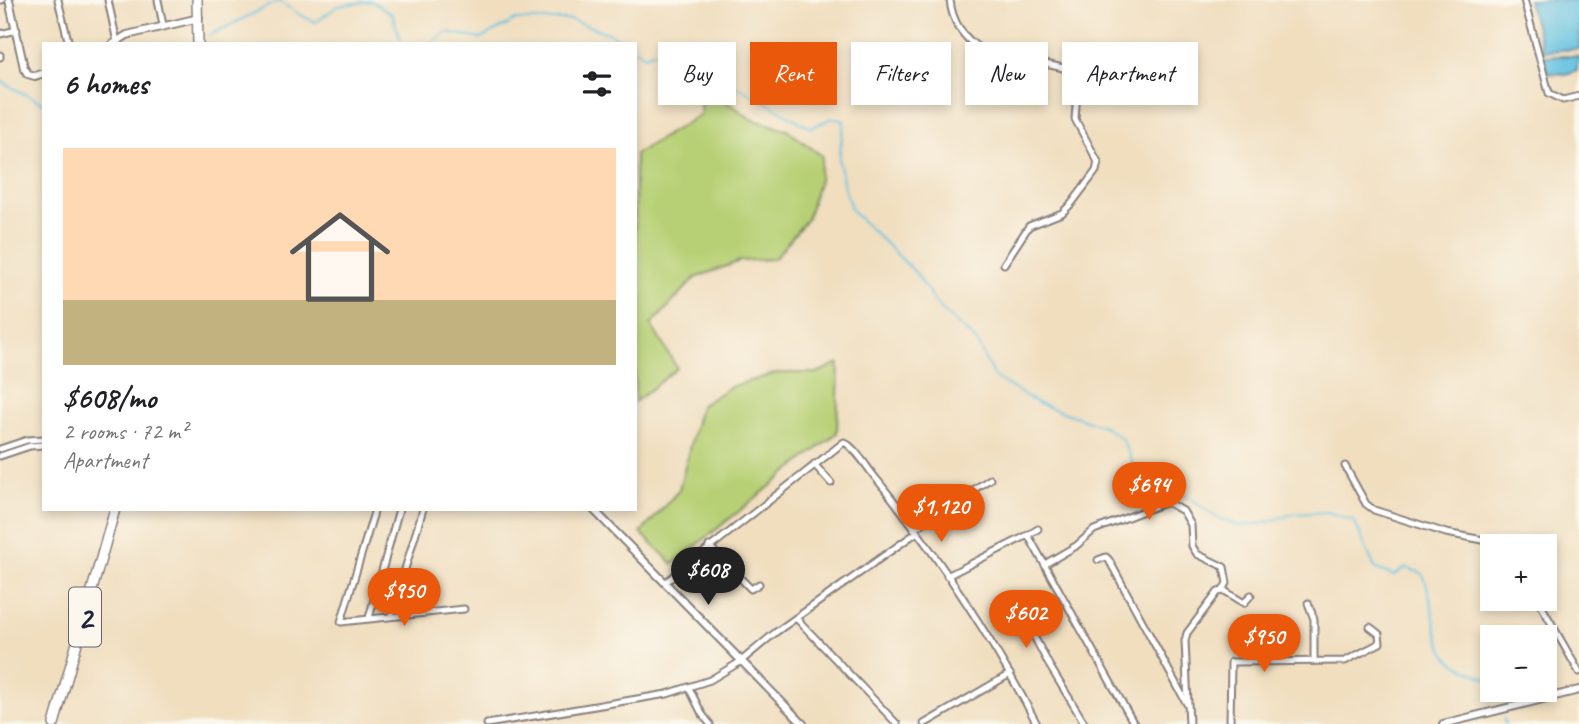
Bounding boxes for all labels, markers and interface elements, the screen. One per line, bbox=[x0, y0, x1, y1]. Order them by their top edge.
chip: Buy bbox=[658, 42, 736, 105]
chip: Rent bbox=[750, 42, 837, 105]
chip: Filters bbox=[851, 42, 951, 105]
chip: New bbox=[965, 42, 1048, 105]
chip: Apartment bbox=[1062, 42, 1198, 105]
text: 6 homes bbox=[63, 65, 148, 103]
icon: filters bbox=[578, 65, 616, 103]
icon: home bbox=[277, 194, 403, 320]
text: $608/mo bbox=[63, 379, 156, 417]
text: 2 rooms · 72 m² bbox=[63, 417, 187, 446]
text: Apartment bbox=[63, 446, 148, 475]
pin: $694 bbox=[1108, 462, 1190, 522]
text: $694 bbox=[1128, 470, 1170, 499]
pin: $1,120 bbox=[884, 484, 998, 544]
text: $1,120 bbox=[913, 492, 969, 521]
map controls bbox=[1480, 534, 1557, 702]
button: + bbox=[1480, 534, 1557, 611]
pin: $608 bbox=[667, 548, 749, 607]
text: $608 bbox=[687, 555, 729, 584]
pin: $950 bbox=[363, 568, 445, 628]
text: $950 bbox=[384, 576, 424, 605]
road number: 2 bbox=[69, 588, 101, 646]
pin: $602 bbox=[985, 590, 1067, 650]
text: $602 bbox=[1005, 598, 1047, 627]
pin: $950 bbox=[1223, 614, 1305, 674]
text: $950 bbox=[1244, 622, 1284, 651]
button: − bbox=[1480, 625, 1557, 702]

